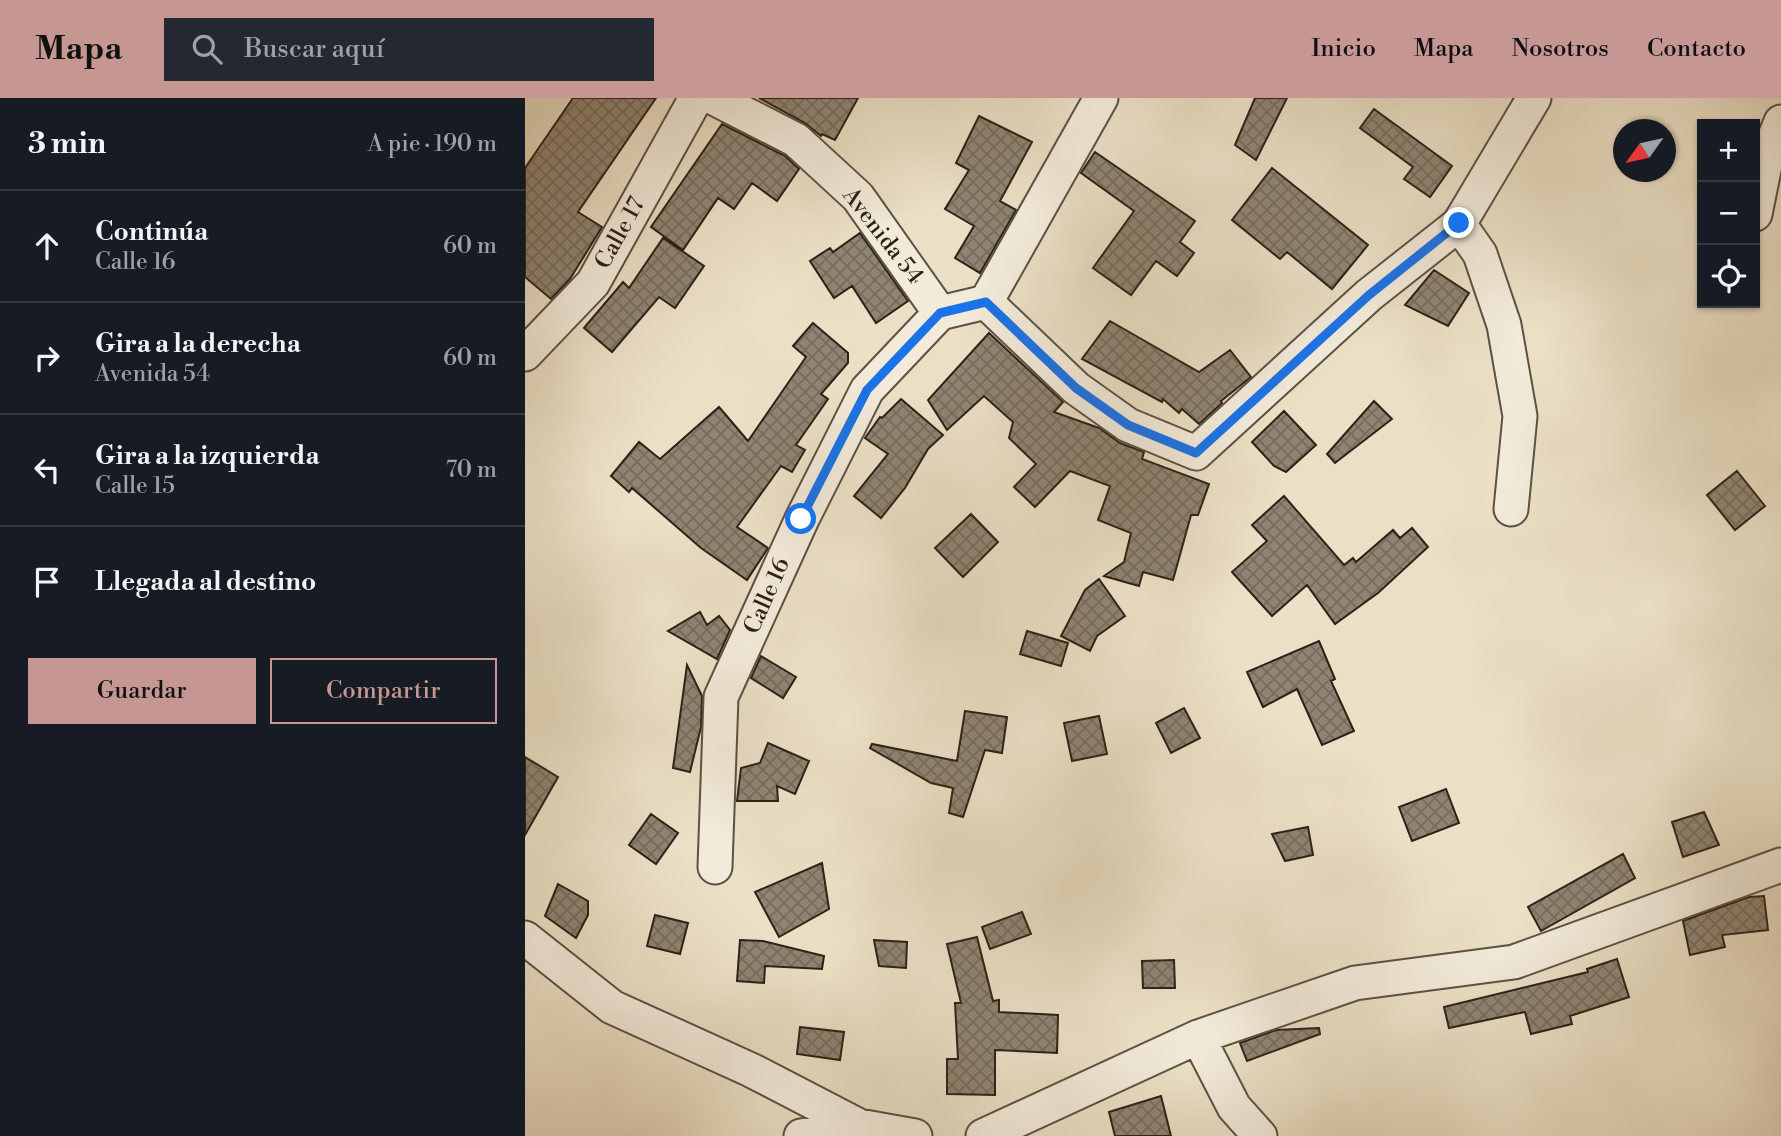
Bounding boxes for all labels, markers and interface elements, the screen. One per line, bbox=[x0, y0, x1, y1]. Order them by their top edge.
search box bbox=[164, 18, 654, 81]
text: Mapa bbox=[35, 29, 122, 70]
icon: search bbox=[188, 30, 226, 68]
text: Buscar aquí bbox=[244, 33, 384, 65]
text: Inicio bbox=[1311, 34, 1376, 64]
text: Mapa bbox=[1414, 34, 1473, 64]
text: Nosotros bbox=[1511, 34, 1609, 64]
text: Contacto bbox=[1647, 34, 1746, 64]
north arrow bbox=[1613, 119, 1676, 182]
map controls bbox=[1697, 119, 1760, 308]
button: + bbox=[1697, 119, 1760, 182]
text: 3 min bbox=[28, 125, 106, 163]
text: A pie · 190 m bbox=[368, 130, 497, 158]
street label: Avenida 54 bbox=[836, 181, 929, 290]
button: − bbox=[1697, 182, 1760, 245]
street label: Calle 17 bbox=[589, 192, 651, 274]
route end bbox=[1443, 207, 1474, 238]
text: Continúa bbox=[95, 216, 208, 248]
icon: ahead bbox=[28, 227, 66, 265]
text: 60 m bbox=[443, 232, 497, 260]
button: locate bbox=[1697, 245, 1760, 308]
text: Calle 16 bbox=[95, 248, 175, 276]
text: Gira a la derecha bbox=[95, 328, 301, 360]
icon: right bbox=[28, 339, 66, 377]
text: 60 m bbox=[443, 344, 497, 372]
text: Avenida 54 bbox=[95, 360, 210, 388]
text: Gira a la izquierda bbox=[95, 440, 319, 472]
icon: left bbox=[28, 451, 66, 489]
text: 70 m bbox=[446, 456, 497, 484]
text: Calle 15 bbox=[95, 472, 175, 500]
route start bbox=[785, 503, 816, 534]
street label: Calle 16 bbox=[738, 554, 796, 638]
icon: arrive bbox=[28, 563, 66, 601]
text: Llegada al destino bbox=[95, 566, 316, 598]
button: Guardar bbox=[28, 658, 256, 724]
button: Compartir bbox=[270, 658, 497, 724]

